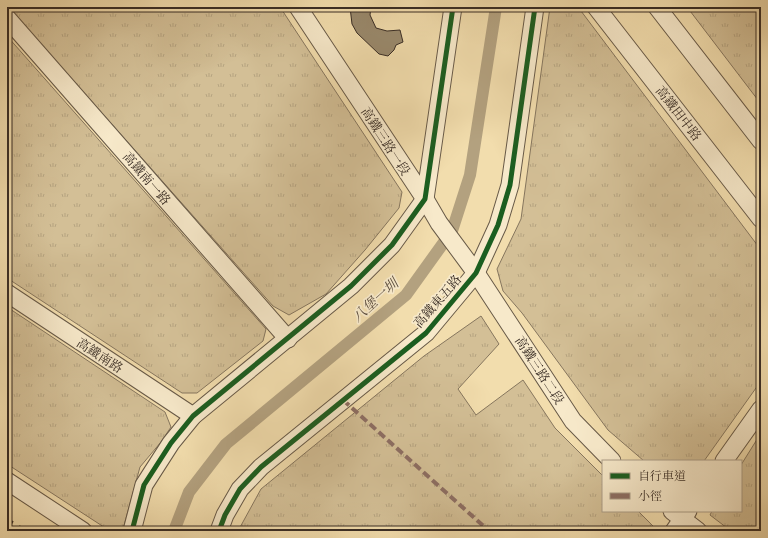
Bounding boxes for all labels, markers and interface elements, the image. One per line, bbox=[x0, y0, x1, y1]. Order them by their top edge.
street label: 高鐵田中路 bbox=[652, 83, 705, 144]
street label: 高鐵三路一段 bbox=[357, 104, 413, 179]
street label: 高鐵南一路 bbox=[119, 149, 174, 208]
street label: 高鐵東五路 bbox=[410, 272, 465, 331]
water label: 八堡一圳 bbox=[349, 274, 403, 325]
street label: 高鐵三路二段 bbox=[511, 333, 567, 408]
street label: 高鐵南路 bbox=[73, 335, 126, 377]
legend bbox=[602, 460, 742, 512]
text: 自行車道 bbox=[638, 469, 686, 484]
text: 小徑 bbox=[638, 489, 662, 504]

